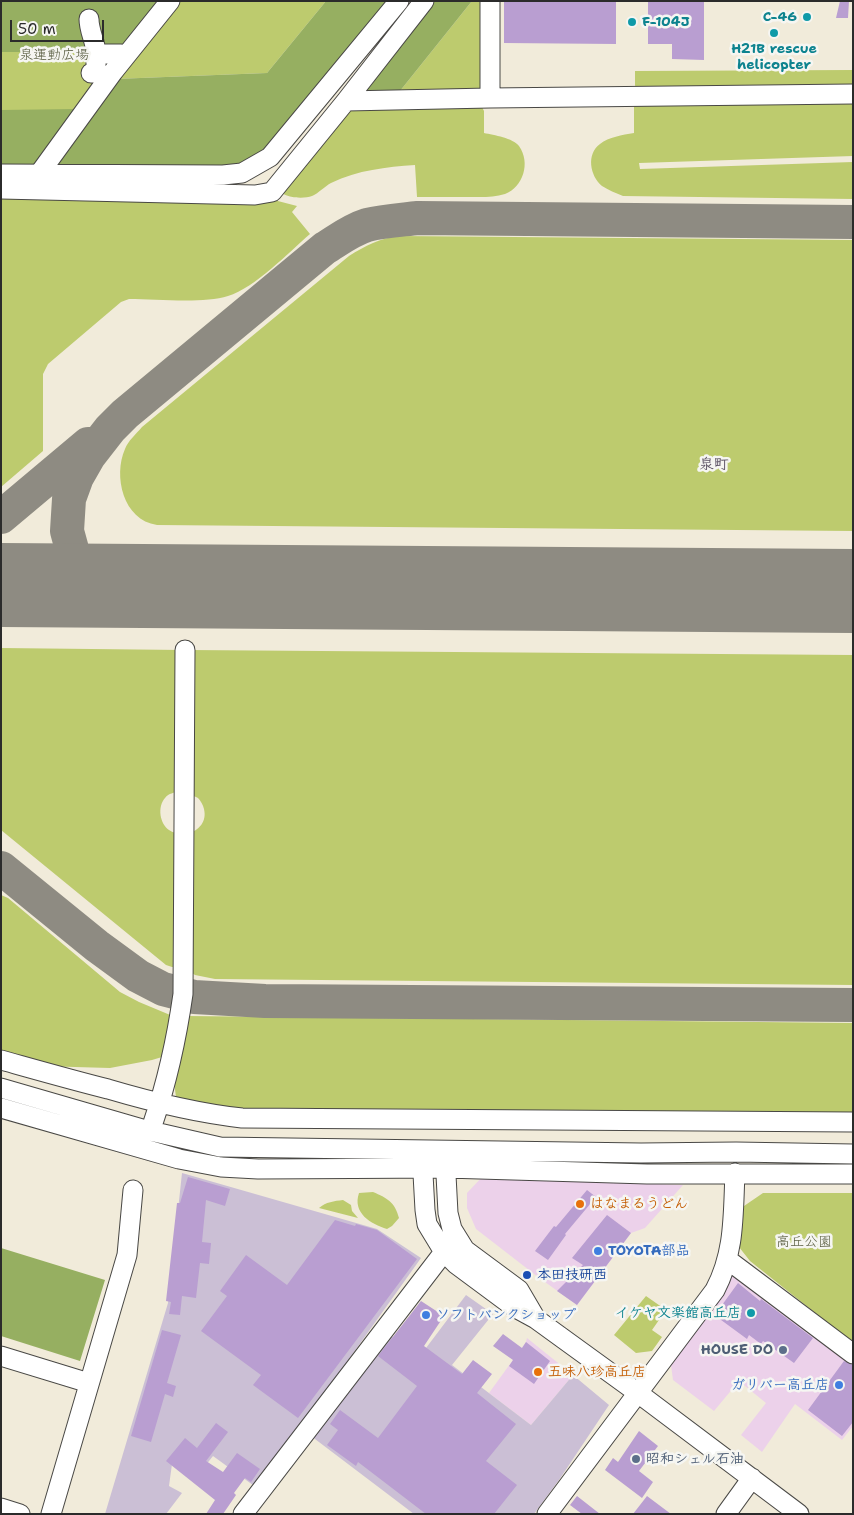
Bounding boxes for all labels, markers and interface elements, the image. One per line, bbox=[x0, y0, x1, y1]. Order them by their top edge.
place label: C-46 bbox=[763, 9, 797, 25]
scale bar bbox=[12, 10, 106, 42]
marker: C-46 bbox=[801, 11, 813, 23]
place label: F-104J bbox=[642, 14, 690, 30]
marker: F-104J bbox=[626, 16, 638, 28]
text: 50 m bbox=[18, 19, 56, 39]
marker: H21B rescue helicopter bbox=[768, 27, 780, 39]
place label: H21B rescue helicopter bbox=[731, 41, 817, 74]
park label: 泉運動広場 bbox=[19, 47, 89, 63]
district label: 泉町 bbox=[699, 456, 729, 474]
place label: はなまるうどん bbox=[590, 1196, 688, 1212]
marker: はなまるうどん bbox=[574, 1198, 586, 1210]
park label: 高丘公園 bbox=[776, 1234, 832, 1250]
place label: TOYOTA部品 bbox=[608, 1243, 690, 1259]
marker: TOYOTA部品 bbox=[592, 1245, 604, 1257]
place label: 本田技研西 bbox=[537, 1267, 607, 1283]
marker: 本田技研西 bbox=[521, 1269, 533, 1281]
place label: イケヤ文楽館高丘店 bbox=[615, 1305, 741, 1321]
place label: ソフトバンクショップ bbox=[436, 1307, 576, 1323]
marker: イケヤ文楽館高丘店 bbox=[745, 1307, 757, 1319]
marker: ソフトバンクショップ bbox=[420, 1309, 432, 1321]
place label: HOUSE DO bbox=[701, 1342, 773, 1358]
marker: HOUSE DO bbox=[777, 1344, 789, 1356]
place label: 五味八珍高丘店 bbox=[548, 1364, 646, 1380]
marker: 五味八珍高丘店 bbox=[532, 1366, 544, 1378]
place label: ガリバー高丘店 bbox=[731, 1377, 829, 1393]
marker: ガリバー高丘店 bbox=[833, 1379, 845, 1391]
place label: 昭和シェル石油 bbox=[646, 1451, 744, 1467]
marker: 昭和シェル石油 bbox=[630, 1453, 642, 1465]

